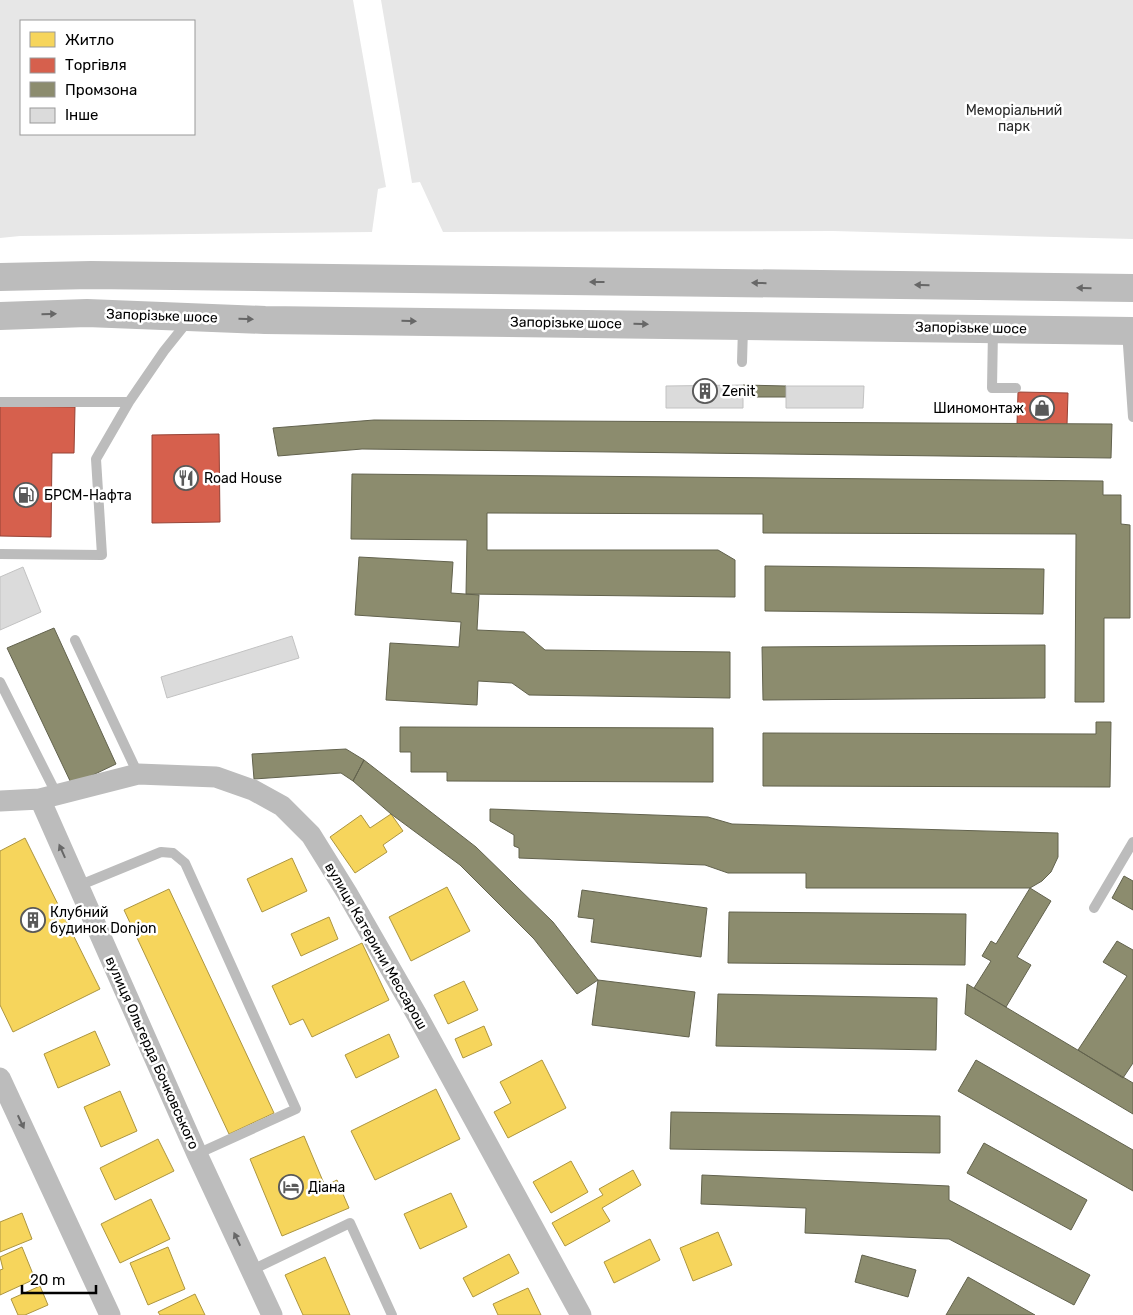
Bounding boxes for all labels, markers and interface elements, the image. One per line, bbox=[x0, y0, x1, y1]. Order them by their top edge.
legend bbox=[20, 20, 195, 135]
text: Житло bbox=[65, 31, 114, 49]
text: Торгівля bbox=[65, 56, 127, 74]
text: Промзона bbox=[65, 81, 137, 99]
park label: Меморіальний парк bbox=[966, 102, 1062, 135]
text: Інше bbox=[65, 106, 98, 124]
one-way arrow bbox=[589, 278, 605, 286]
one-way arrow bbox=[751, 279, 767, 287]
one-way arrow bbox=[914, 281, 930, 289]
one-way arrow bbox=[1076, 284, 1092, 292]
street label: Запорізьке шосе bbox=[106, 306, 218, 326]
one-way arrow bbox=[41, 310, 57, 318]
street label: Запорізьке шосе bbox=[510, 314, 622, 332]
one-way arrow bbox=[238, 315, 254, 323]
one-way arrow bbox=[401, 317, 417, 325]
street label: Запорізьке шосе bbox=[915, 319, 1027, 337]
one-way arrow bbox=[633, 320, 649, 328]
building icon: Zenit bbox=[692, 378, 718, 404]
place label: Zenit bbox=[722, 383, 756, 400]
shop icon: Шиномонтаж bbox=[1029, 395, 1055, 421]
place label: Шиномонтаж bbox=[933, 400, 1024, 417]
restaurant icon: Road House bbox=[173, 465, 199, 491]
place label: Road House bbox=[204, 470, 282, 487]
fuel station icon: БРСМ-Нафта bbox=[13, 482, 39, 508]
place label: БРСМ-Нафта bbox=[44, 487, 132, 504]
one-way arrow bbox=[58, 844, 66, 858]
street label: вулиця Катерини Мессарош bbox=[321, 859, 431, 1033]
place label: Клубний будинок Donjon bbox=[50, 904, 156, 937]
building icon: Клубний будинок Donjon bbox=[20, 907, 46, 933]
street label: вулиця Ольгерда Бочковського bbox=[102, 954, 202, 1152]
one-way arrow bbox=[17, 1115, 25, 1129]
hotel icon: Діана bbox=[278, 1174, 304, 1200]
place label: Діана bbox=[308, 1179, 345, 1196]
one-way arrow bbox=[233, 1232, 241, 1246]
scale bar bbox=[22, 1262, 96, 1294]
text: 20 m bbox=[30, 1271, 65, 1289]

